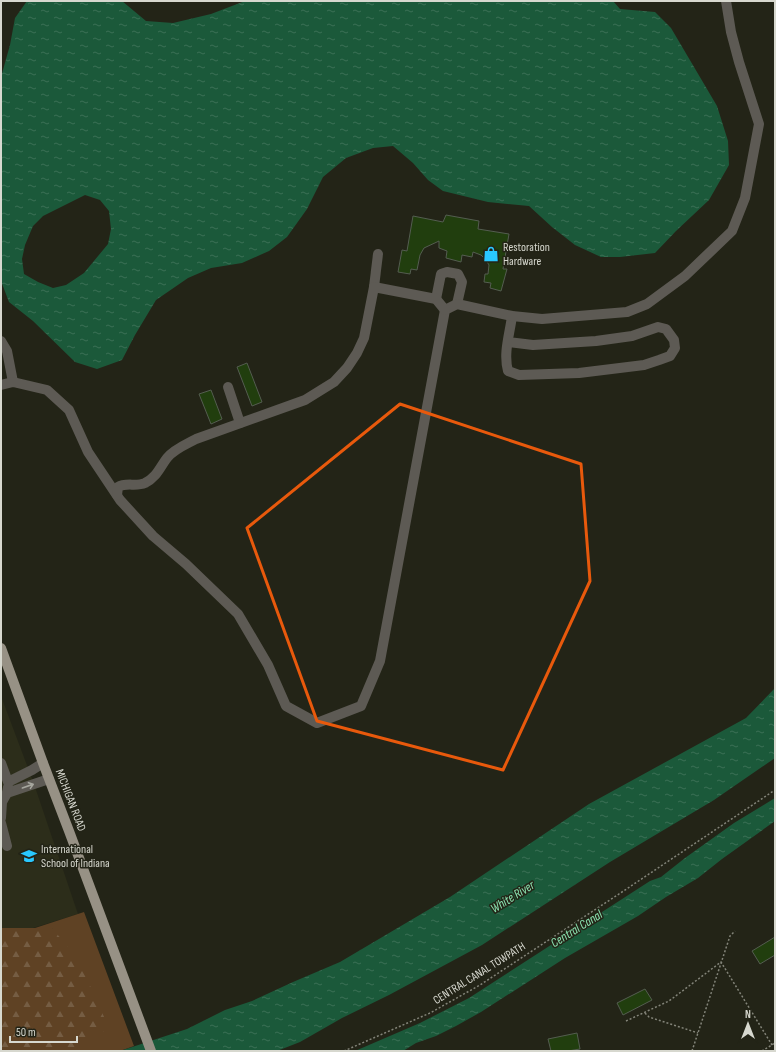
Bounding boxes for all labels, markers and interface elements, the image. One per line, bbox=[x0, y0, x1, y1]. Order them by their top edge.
place label: Restoration Hardware bbox=[503, 240, 550, 269]
shop icon: Restoration Hardware bbox=[482, 245, 500, 263]
street label: MICHIGAN ROAD bbox=[52, 767, 89, 833]
one-way arrow bbox=[21, 782, 33, 790]
place label: International School of Indiana bbox=[41, 842, 110, 871]
school or university icon: International School of Indiana bbox=[20, 847, 38, 865]
water label: White River bbox=[488, 876, 539, 917]
water label: Central Canal bbox=[548, 906, 606, 951]
street label: CENTRAL CANAL TOWPATH bbox=[430, 939, 528, 1008]
north arrow bbox=[728, 1004, 768, 1044]
text: N bbox=[745, 1008, 751, 1021]
scale bar bbox=[10, 1018, 77, 1044]
text: 50 m bbox=[16, 1025, 36, 1040]

